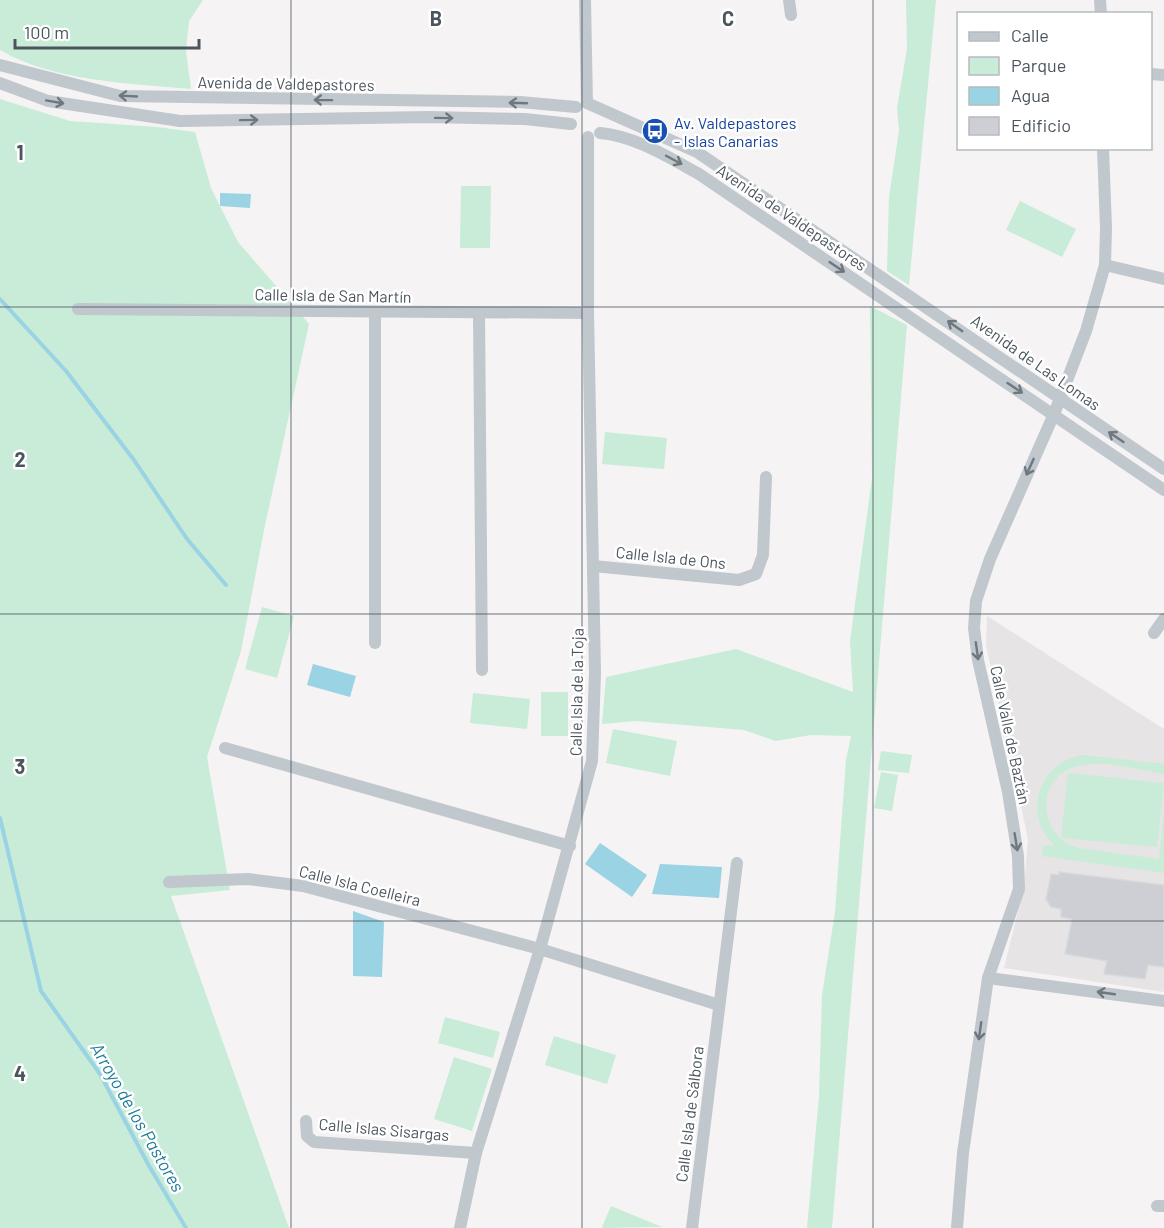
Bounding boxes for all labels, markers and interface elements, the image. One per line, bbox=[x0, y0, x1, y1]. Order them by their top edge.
text: B bbox=[430, 6, 442, 30]
text: C bbox=[722, 6, 734, 30]
scale bar bbox=[15, 12, 200, 50]
legend bbox=[957, 12, 1152, 150]
text: 100 m bbox=[24, 21, 69, 43]
text: Calle bbox=[1011, 24, 1049, 46]
text: Parque bbox=[1011, 54, 1066, 76]
street label: Avenida de Valdepastores bbox=[197, 72, 375, 94]
text: Agua bbox=[1011, 84, 1050, 106]
one-way arrow bbox=[119, 91, 139, 102]
one-way arrow bbox=[314, 94, 334, 106]
one-way arrow bbox=[45, 97, 65, 108]
one-way arrow bbox=[509, 97, 528, 108]
one-way arrow bbox=[433, 112, 453, 123]
place label: Av. Valdepastores - Islas Canarias bbox=[674, 113, 796, 150]
one-way arrow bbox=[238, 114, 258, 126]
text: Edificio bbox=[1011, 114, 1071, 136]
bus stop icon: Av. Valdepastores - Islas Canarias bbox=[640, 116, 670, 146]
text: 1 bbox=[16, 140, 24, 164]
one-way arrow bbox=[665, 154, 682, 166]
street label: Avenida de Valdepastores bbox=[713, 160, 871, 274]
one-way arrow bbox=[828, 261, 845, 273]
street label: Calle Isla de San Martín bbox=[254, 284, 412, 306]
street label: Avenida de Las Lomas bbox=[968, 310, 1104, 414]
one-way arrow bbox=[947, 320, 964, 332]
one-way arrow bbox=[1006, 382, 1023, 394]
one-way arrow bbox=[1107, 430, 1124, 443]
text: 2 bbox=[14, 447, 26, 471]
one-way arrow bbox=[1024, 458, 1035, 476]
street label: Calle Isla de Ons bbox=[615, 542, 727, 572]
street label: Calle Isla de la Toja bbox=[565, 628, 587, 756]
one-way arrow bbox=[972, 641, 983, 661]
street label: Calle Valle de Baztán bbox=[987, 664, 1035, 806]
text: 3 bbox=[15, 754, 25, 778]
one-way arrow bbox=[1011, 832, 1022, 852]
street label: Calle Isla Coelleira bbox=[297, 861, 423, 909]
one-way arrow bbox=[1097, 988, 1116, 999]
one-way arrow bbox=[975, 1021, 986, 1041]
water label: Arroyo de los Pastores bbox=[86, 1039, 190, 1195]
street label: Calle Isla de Sálbora bbox=[671, 1045, 707, 1183]
text: 4 bbox=[14, 1061, 26, 1085]
street label: Calle Islas Sisargas bbox=[318, 1114, 450, 1144]

